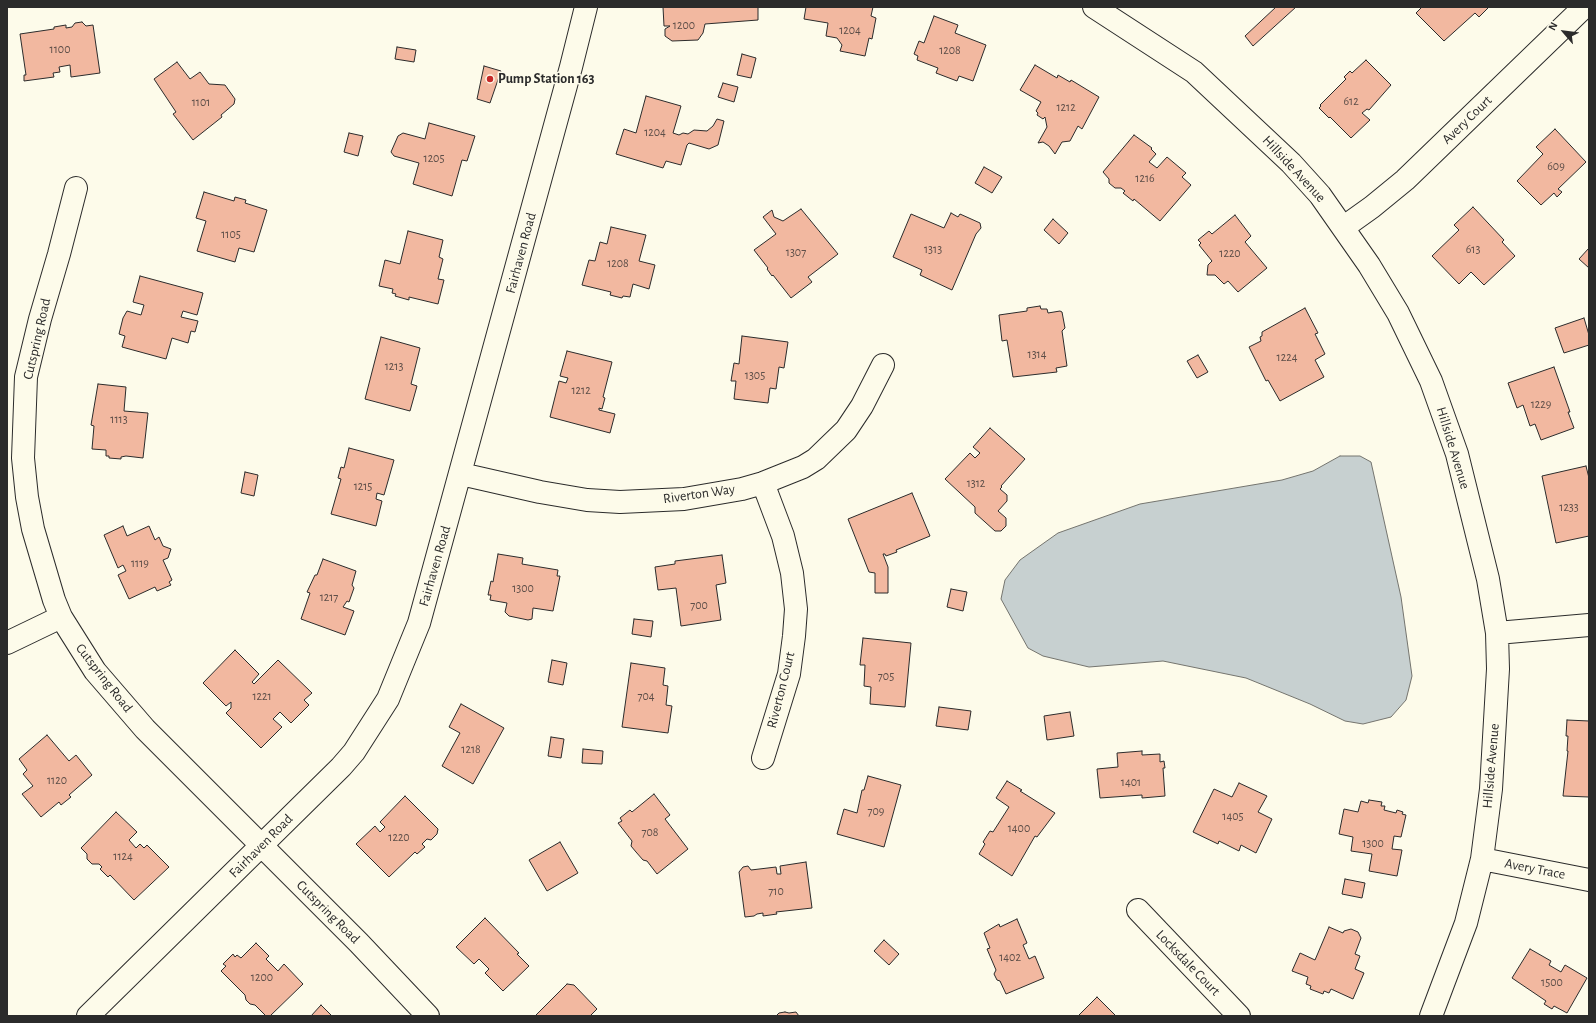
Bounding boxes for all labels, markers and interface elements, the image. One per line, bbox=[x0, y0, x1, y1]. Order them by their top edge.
north arrow bbox=[1544, 12, 1584, 52]
house number: 1200 bbox=[673, 18, 695, 32]
text: N bbox=[1546, 20, 1560, 32]
house number: 1204 bbox=[839, 23, 861, 37]
house number: 1100 bbox=[50, 42, 70, 56]
house number: 1208 bbox=[939, 43, 961, 57]
place label: Pump Station 163 bbox=[498, 71, 595, 87]
marker: Pump Station 163 bbox=[485, 74, 495, 84]
street label: Avery Court bbox=[1439, 92, 1495, 148]
house number: 612 bbox=[1343, 94, 1359, 108]
house number: 1101 bbox=[192, 95, 210, 109]
house number: 1212 bbox=[1056, 100, 1076, 114]
house number: 1204 bbox=[644, 125, 666, 139]
street label: Hillside Avenue bbox=[1259, 132, 1329, 206]
house number: 1205 bbox=[424, 151, 444, 165]
house number: 609 bbox=[1547, 159, 1565, 173]
house number: 1216 bbox=[1135, 171, 1155, 185]
street label: Fairhaven Road bbox=[502, 211, 540, 295]
house number: 1105 bbox=[221, 227, 241, 241]
house number: 1313 bbox=[924, 242, 942, 256]
house number: 613 bbox=[1466, 242, 1480, 256]
house number: 1307 bbox=[786, 245, 806, 259]
house number: 1220 bbox=[1219, 246, 1241, 260]
house number: 1208 bbox=[607, 256, 629, 270]
street label: Cutspring Road bbox=[19, 297, 55, 381]
house number: 1314 bbox=[1028, 347, 1046, 361]
house number: 1224 bbox=[1277, 350, 1297, 364]
house number: 1213 bbox=[385, 359, 403, 373]
house number: 1305 bbox=[745, 368, 765, 382]
house number: 1212 bbox=[571, 383, 591, 397]
house number: 1229 bbox=[1531, 397, 1551, 411]
street label: Hillside Avenue bbox=[1433, 405, 1473, 491]
house number: 1113 bbox=[110, 412, 128, 426]
house number: 1312 bbox=[967, 476, 985, 490]
house number: 1215 bbox=[354, 479, 372, 493]
street label: Riverton Way bbox=[662, 481, 736, 507]
house number: 1233 bbox=[1559, 500, 1579, 514]
street label: Fairhaven Road bbox=[415, 524, 455, 608]
house number: 1119 bbox=[131, 556, 149, 570]
house number: 1300 bbox=[512, 581, 534, 595]
house number: 1217 bbox=[320, 590, 338, 604]
house number: 700 bbox=[690, 598, 708, 612]
street label: Cutspring Road bbox=[72, 640, 136, 716]
street label: Riverton Court bbox=[763, 650, 799, 730]
house number: 705 bbox=[878, 669, 894, 683]
house number: 1221 bbox=[252, 689, 272, 703]
house number: 704 bbox=[637, 689, 655, 703]
street label: Hillside Avenue bbox=[1479, 723, 1503, 809]
house number: 1218 bbox=[461, 742, 481, 756]
house number: 1120 bbox=[47, 773, 67, 787]
house number: 1401 bbox=[1121, 775, 1141, 789]
house number: 709 bbox=[868, 804, 884, 818]
house number: 1405 bbox=[1222, 809, 1244, 823]
street label: Fairhaven Road bbox=[226, 811, 296, 881]
house number: 1400 bbox=[1008, 821, 1030, 835]
house number: 708 bbox=[641, 825, 659, 839]
house number: 1220 bbox=[388, 830, 410, 844]
house number: 1300 bbox=[1362, 836, 1384, 850]
house number: 1124 bbox=[113, 849, 133, 863]
street label: Avery Trace bbox=[1503, 855, 1567, 883]
street label: Cutspring Road bbox=[293, 877, 363, 947]
house number: 710 bbox=[768, 884, 784, 898]
street label: Locksdale Court bbox=[1152, 926, 1224, 1000]
house number: 1402 bbox=[999, 950, 1021, 964]
house number: 1200 bbox=[251, 970, 273, 984]
house number: 1500 bbox=[1541, 975, 1563, 989]

